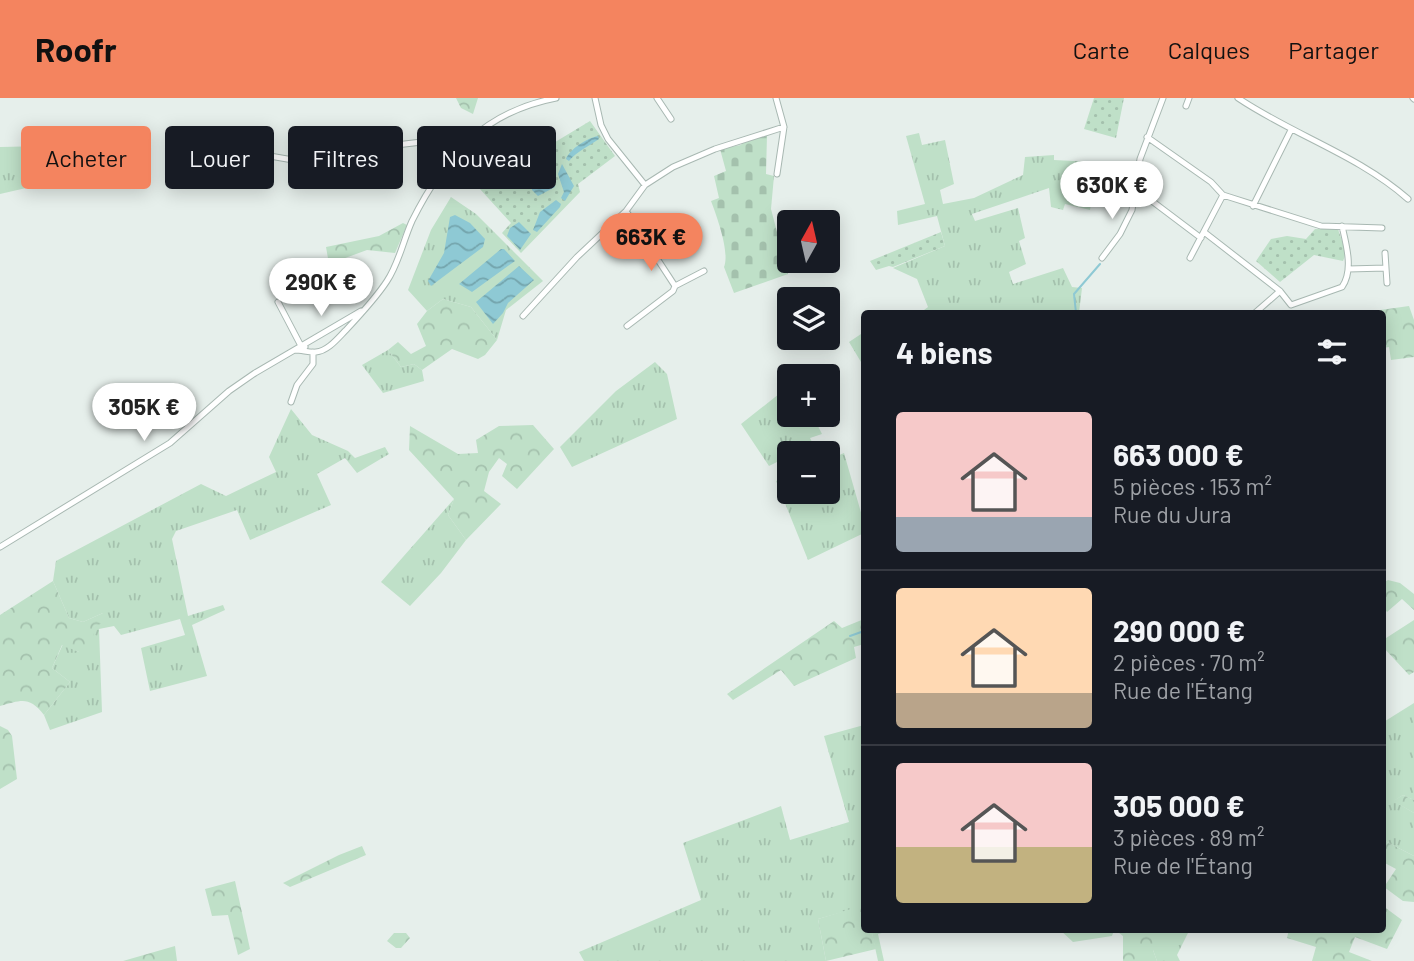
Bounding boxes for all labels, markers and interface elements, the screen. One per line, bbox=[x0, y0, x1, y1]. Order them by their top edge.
text: Roofr bbox=[35, 29, 117, 69]
text: Carte bbox=[1073, 35, 1130, 64]
text: Calques bbox=[1168, 35, 1250, 64]
text: Partager bbox=[1288, 35, 1379, 64]
chip: Acheter bbox=[21, 126, 151, 189]
chip: Louer bbox=[165, 126, 274, 189]
chip: Filtres bbox=[288, 126, 403, 189]
chip: Nouveau bbox=[417, 126, 556, 189]
pin: 630K € bbox=[1055, 162, 1169, 221]
text: 630K € bbox=[1076, 170, 1148, 198]
north arrow bbox=[777, 210, 840, 273]
map controls bbox=[777, 210, 840, 504]
pin: 663K € bbox=[594, 214, 708, 273]
text: 663K € bbox=[616, 222, 686, 250]
pin: 290K € bbox=[264, 258, 378, 318]
text: 290K € bbox=[285, 267, 357, 295]
button: layers bbox=[777, 287, 840, 350]
icon: filters bbox=[1313, 333, 1351, 371]
text: 4 biens bbox=[896, 334, 993, 370]
button: + bbox=[777, 364, 840, 427]
pin: 305K € bbox=[87, 384, 201, 443]
text: 305K € bbox=[108, 392, 180, 420]
text: 663 000 € bbox=[1113, 436, 1244, 472]
icon: home bbox=[952, 440, 1036, 524]
button: − bbox=[777, 441, 840, 504]
text: 5 pièces · 153 m² bbox=[1113, 472, 1272, 500]
text: Rue du Jura bbox=[1113, 500, 1231, 528]
text: 290 000 € bbox=[1113, 612, 1245, 648]
icon: home bbox=[952, 616, 1036, 700]
text: 2 pièces · 70 m² bbox=[1113, 648, 1265, 676]
text: Rue de l'Étang bbox=[1113, 676, 1253, 704]
text: 305 000 € bbox=[1113, 787, 1245, 823]
icon: home bbox=[952, 791, 1036, 875]
text: 3 pièces · 89 m² bbox=[1113, 823, 1264, 851]
text: Rue de l'Étang bbox=[1113, 851, 1253, 879]

